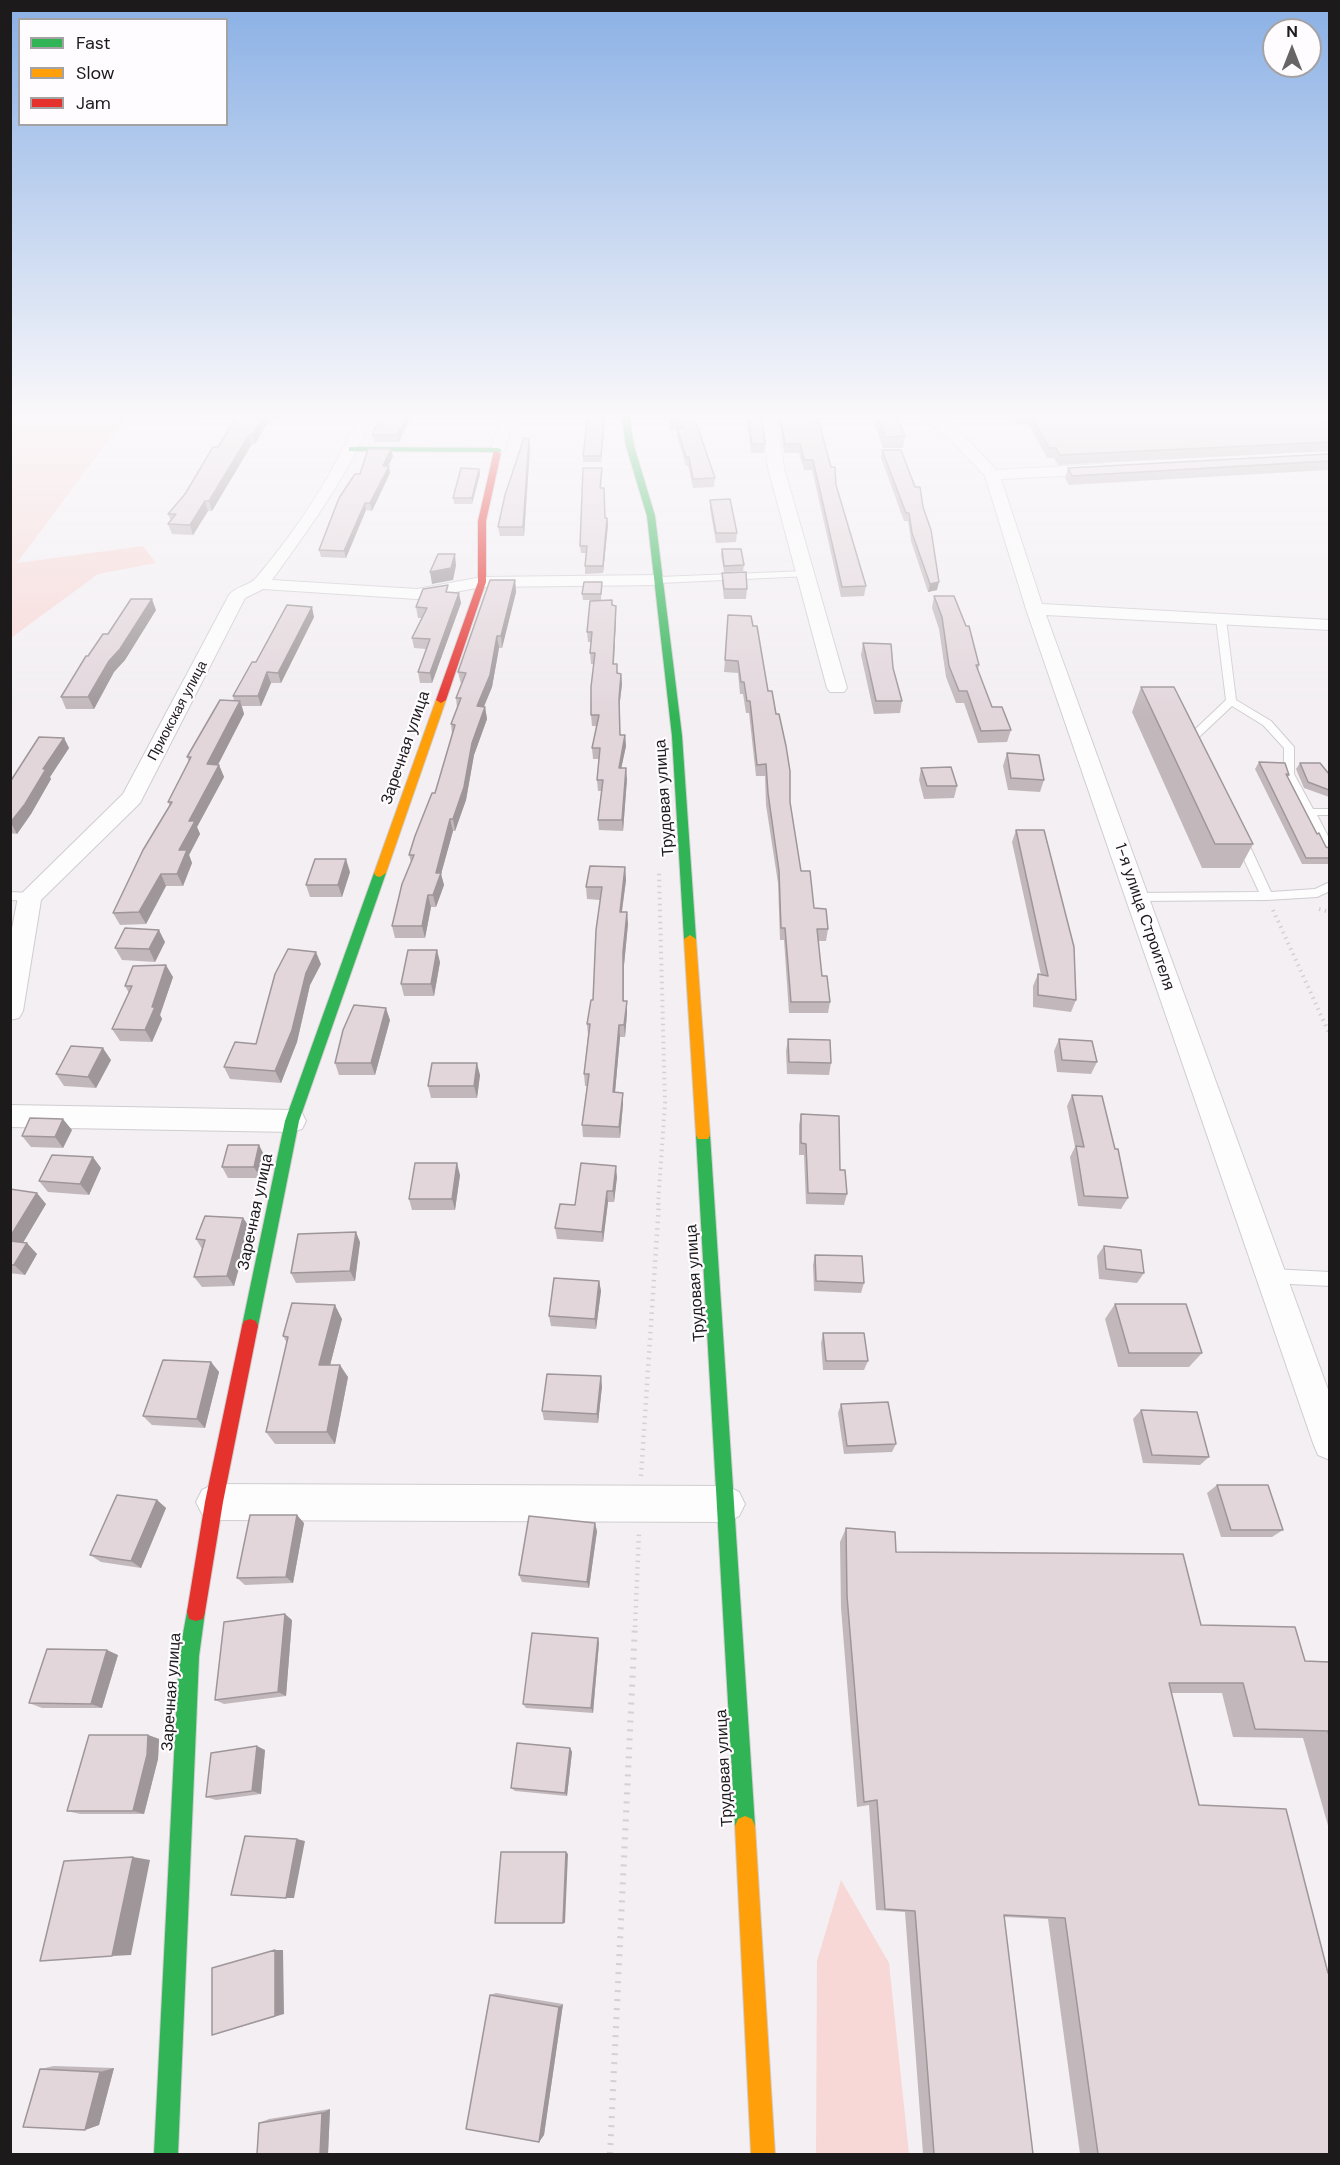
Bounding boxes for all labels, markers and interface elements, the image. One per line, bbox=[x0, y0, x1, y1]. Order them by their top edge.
legend bbox=[18, 18, 228, 126]
north arrow bbox=[1262, 18, 1322, 78]
text: N bbox=[1286, 21, 1298, 42]
text: Fast bbox=[76, 31, 111, 55]
text: Slow bbox=[76, 61, 115, 85]
text: Jam bbox=[76, 91, 111, 115]
street label: Приокская улица bbox=[145, 658, 211, 764]
street label: Заречная улица bbox=[378, 689, 434, 807]
street label: Трудовая улица bbox=[651, 739, 679, 857]
street label: 1-я улица Строителя bbox=[1110, 841, 1178, 993]
street label: Заречная улица bbox=[234, 1152, 278, 1272]
street label: Трудовая улица bbox=[682, 1224, 710, 1342]
street label: Заречная улица bbox=[158, 1632, 186, 1752]
street label: Трудовая улица bbox=[712, 1709, 738, 1827]

